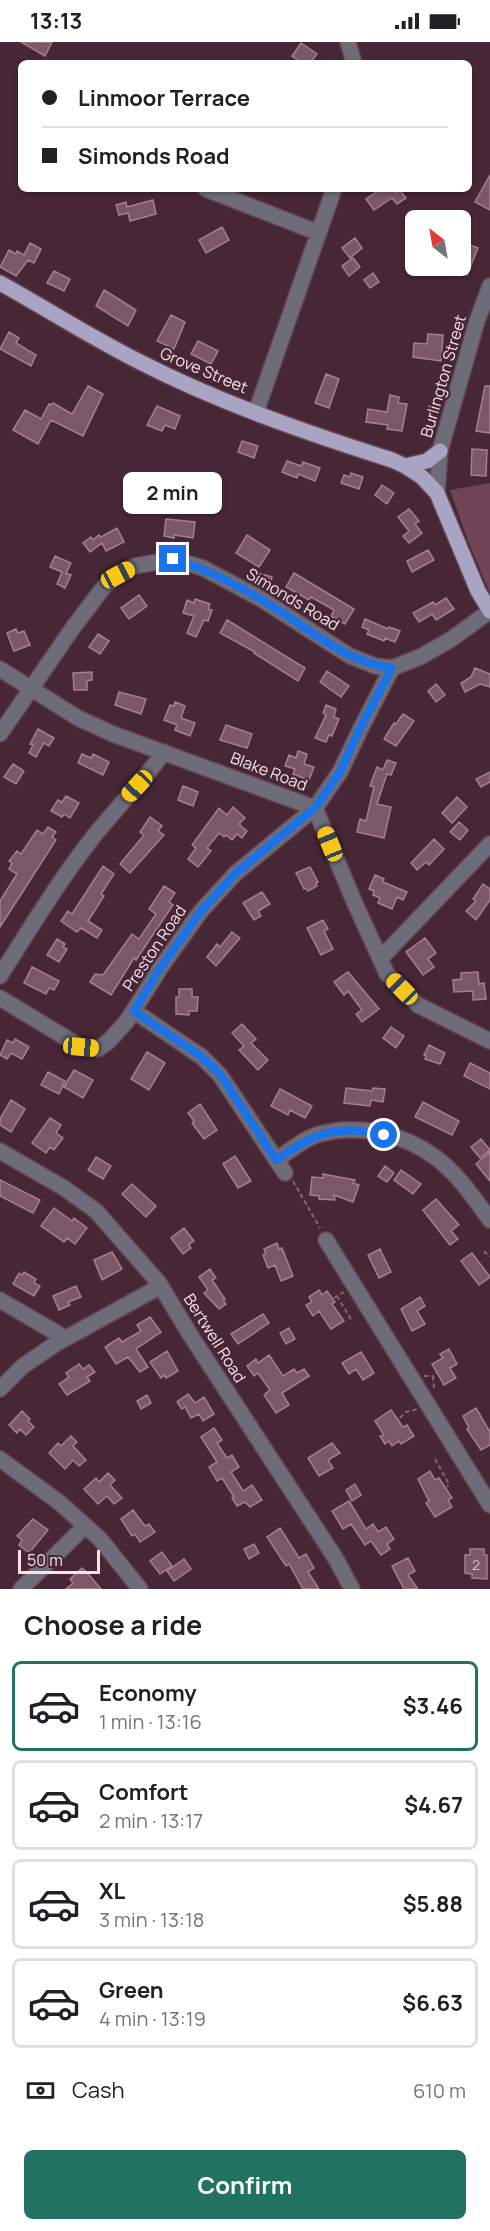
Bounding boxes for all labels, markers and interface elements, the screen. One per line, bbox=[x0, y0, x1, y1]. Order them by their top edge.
text: 13:13 bbox=[30, 6, 82, 36]
text: Linmoor Terrace bbox=[78, 83, 250, 113]
text: Simonds Road bbox=[78, 141, 230, 171]
north arrow bbox=[405, 210, 471, 276]
map controls bbox=[405, 210, 471, 276]
street label: Burlington Street bbox=[415, 312, 471, 440]
street label: Grove Street bbox=[157, 342, 251, 398]
callout: 2 min bbox=[124, 472, 222, 514]
text: 2 min bbox=[146, 479, 199, 506]
route end bbox=[159, 545, 186, 572]
car bbox=[98, 559, 138, 591]
street label: Simonds Road bbox=[242, 563, 344, 635]
street label: Blake Road bbox=[227, 746, 311, 796]
car bbox=[118, 767, 156, 805]
car bbox=[315, 824, 345, 864]
street label: Preston Road bbox=[117, 901, 191, 995]
car bbox=[383, 970, 421, 1008]
car bbox=[62, 1036, 100, 1058]
route start bbox=[370, 1121, 397, 1148]
street label: Bertwell Road bbox=[179, 1289, 251, 1387]
scale bar bbox=[18, 1547, 100, 1574]
text: 50 m bbox=[27, 1549, 63, 1571]
house number: 2 bbox=[472, 1555, 480, 1574]
text: Choose a ride bbox=[24, 1606, 202, 1643]
text: Economy bbox=[99, 1678, 197, 1708]
icon: car bbox=[27, 1679, 81, 1733]
text: $3.46 bbox=[403, 1691, 463, 1721]
text: 1 min · 13:16 bbox=[99, 1708, 202, 1735]
text: Comfort bbox=[99, 1777, 188, 1807]
icon: car bbox=[27, 1778, 81, 1832]
text: $4.67 bbox=[404, 1790, 463, 1820]
text: 2 min · 13:17 bbox=[99, 1807, 203, 1834]
text: XL bbox=[99, 1876, 125, 1906]
icon: car bbox=[27, 1877, 81, 1931]
text: $5.88 bbox=[403, 1889, 463, 1919]
text: 3 min · 13:18 bbox=[99, 1906, 204, 1933]
text: Green bbox=[99, 1975, 164, 2005]
icon: car bbox=[27, 1976, 81, 2030]
text: $6.63 bbox=[402, 1988, 463, 2018]
text: 4 min · 13:19 bbox=[99, 2005, 206, 2032]
icon: cash bbox=[24, 2074, 57, 2107]
text: Cash bbox=[72, 2075, 125, 2105]
text: 610 m bbox=[413, 2077, 466, 2104]
button: Confirm bbox=[24, 2150, 466, 2219]

